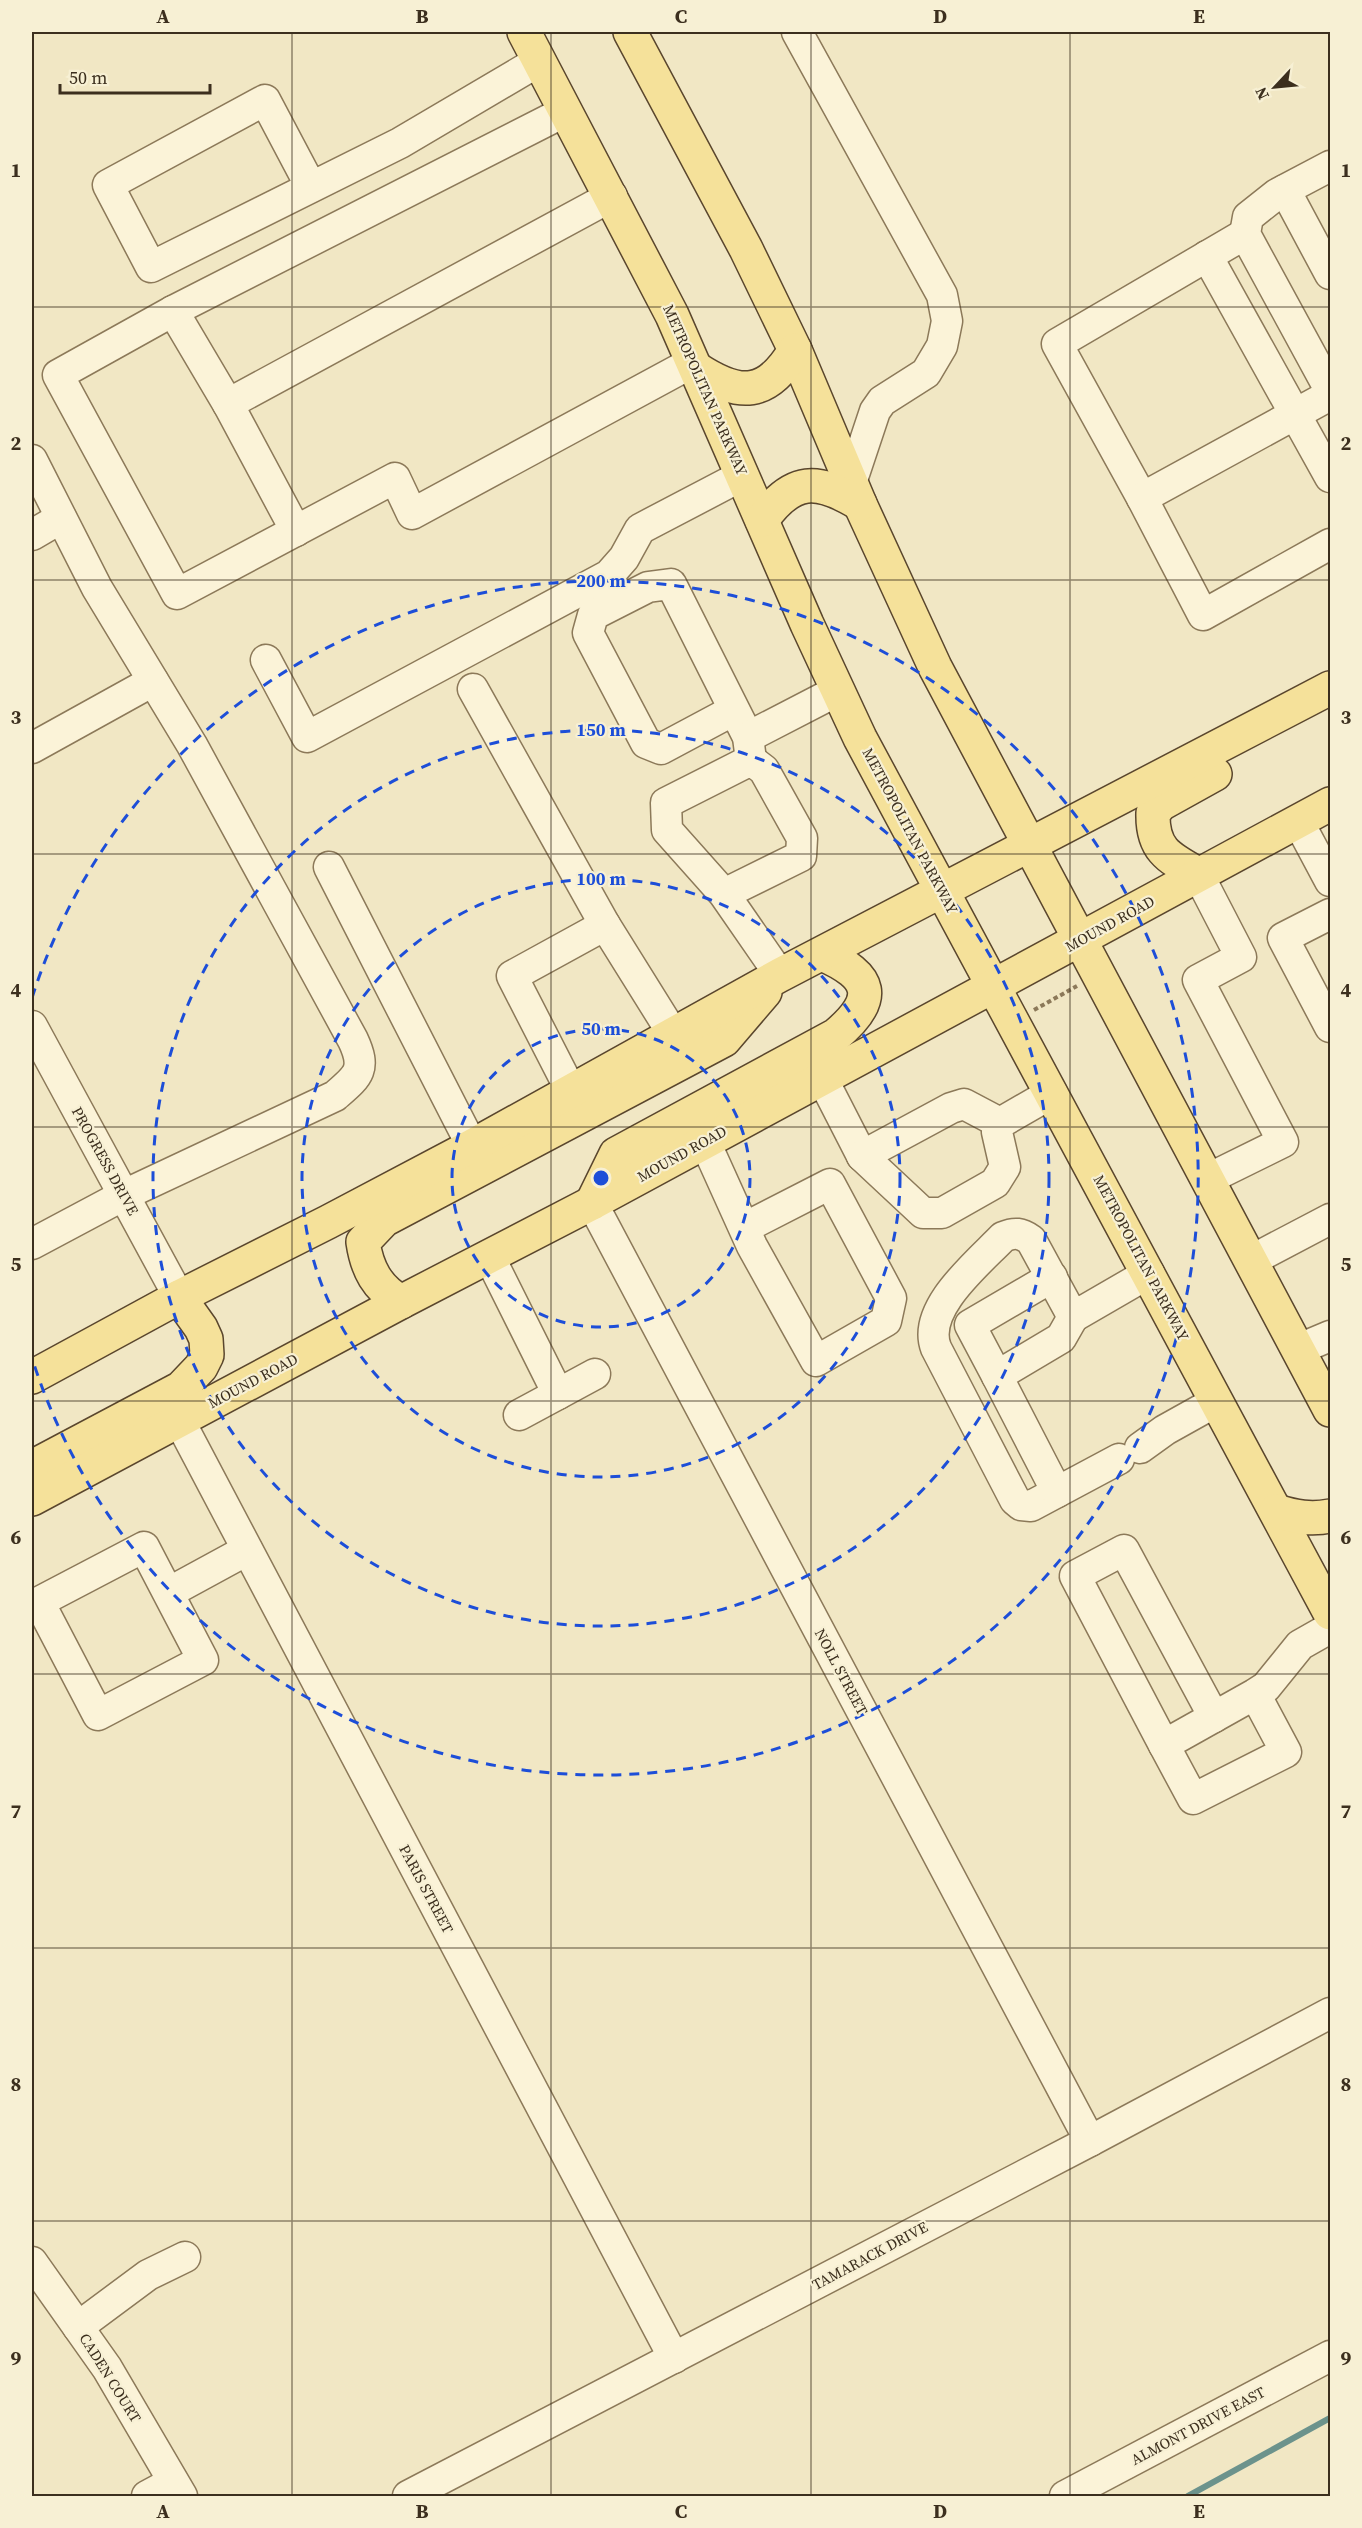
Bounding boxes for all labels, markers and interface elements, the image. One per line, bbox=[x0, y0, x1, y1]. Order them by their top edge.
text: A bbox=[156, 2, 170, 30]
text: B bbox=[415, 2, 429, 30]
text: C bbox=[675, 2, 687, 30]
text: D bbox=[933, 2, 947, 30]
text: E bbox=[1193, 2, 1205, 30]
scale bar bbox=[60, 57, 210, 95]
north arrow bbox=[1245, 57, 1305, 117]
text: 50 m bbox=[69, 65, 107, 90]
text: N bbox=[1249, 83, 1274, 104]
text: 1 bbox=[11, 156, 21, 184]
text: 1 bbox=[1341, 156, 1351, 184]
street label: METROPOLITAN PARKWAY bbox=[658, 301, 753, 479]
text: 2 bbox=[11, 429, 22, 457]
text: 2 bbox=[1341, 429, 1352, 457]
text: 200 m bbox=[576, 568, 626, 593]
text: 3 bbox=[11, 703, 22, 731]
text: 3 bbox=[1341, 703, 1352, 731]
text: 150 m bbox=[576, 717, 626, 742]
street label: METROPOLITAN PARKWAY bbox=[858, 744, 963, 918]
text: 100 m bbox=[576, 866, 626, 891]
street label: MOUND ROAD bbox=[1061, 890, 1158, 957]
text: 4 bbox=[11, 976, 22, 1004]
text: 4 bbox=[1341, 976, 1352, 1004]
text: 50 m bbox=[581, 1016, 621, 1041]
street label: PROGRESS DRIVE bbox=[67, 1103, 144, 1219]
street label: MOUND ROAD bbox=[633, 1120, 730, 1187]
centre of rings bbox=[591, 1168, 611, 1188]
street label: METROPOLITAN PARKWAY bbox=[1089, 1171, 1194, 1345]
text: 5 bbox=[11, 1250, 22, 1278]
text: 5 bbox=[1341, 1250, 1352, 1278]
street label: MOUND ROAD bbox=[204, 1348, 301, 1413]
text: 6 bbox=[11, 1523, 22, 1551]
text: 6 bbox=[1341, 1523, 1352, 1551]
street label: NOLL STREET bbox=[810, 1625, 873, 1719]
text: 7 bbox=[11, 1797, 22, 1825]
text: 7 bbox=[1341, 1797, 1352, 1825]
street label: PARIS STREET bbox=[394, 1841, 459, 1937]
text: 8 bbox=[11, 2070, 21, 2098]
text: 8 bbox=[1341, 2070, 1351, 2098]
street label: TAMARACK DRIVE bbox=[808, 2216, 931, 2295]
street label: CADEN COURT bbox=[75, 2329, 146, 2426]
text: 9 bbox=[11, 2344, 22, 2372]
text: 9 bbox=[1341, 2344, 1352, 2372]
street label: ALMONT DRIVE EAST bbox=[1127, 2381, 1269, 2470]
text: A bbox=[156, 2497, 170, 2525]
text: B bbox=[415, 2497, 429, 2525]
text: C bbox=[675, 2497, 687, 2525]
text: D bbox=[933, 2497, 947, 2525]
text: E bbox=[1193, 2497, 1205, 2525]

